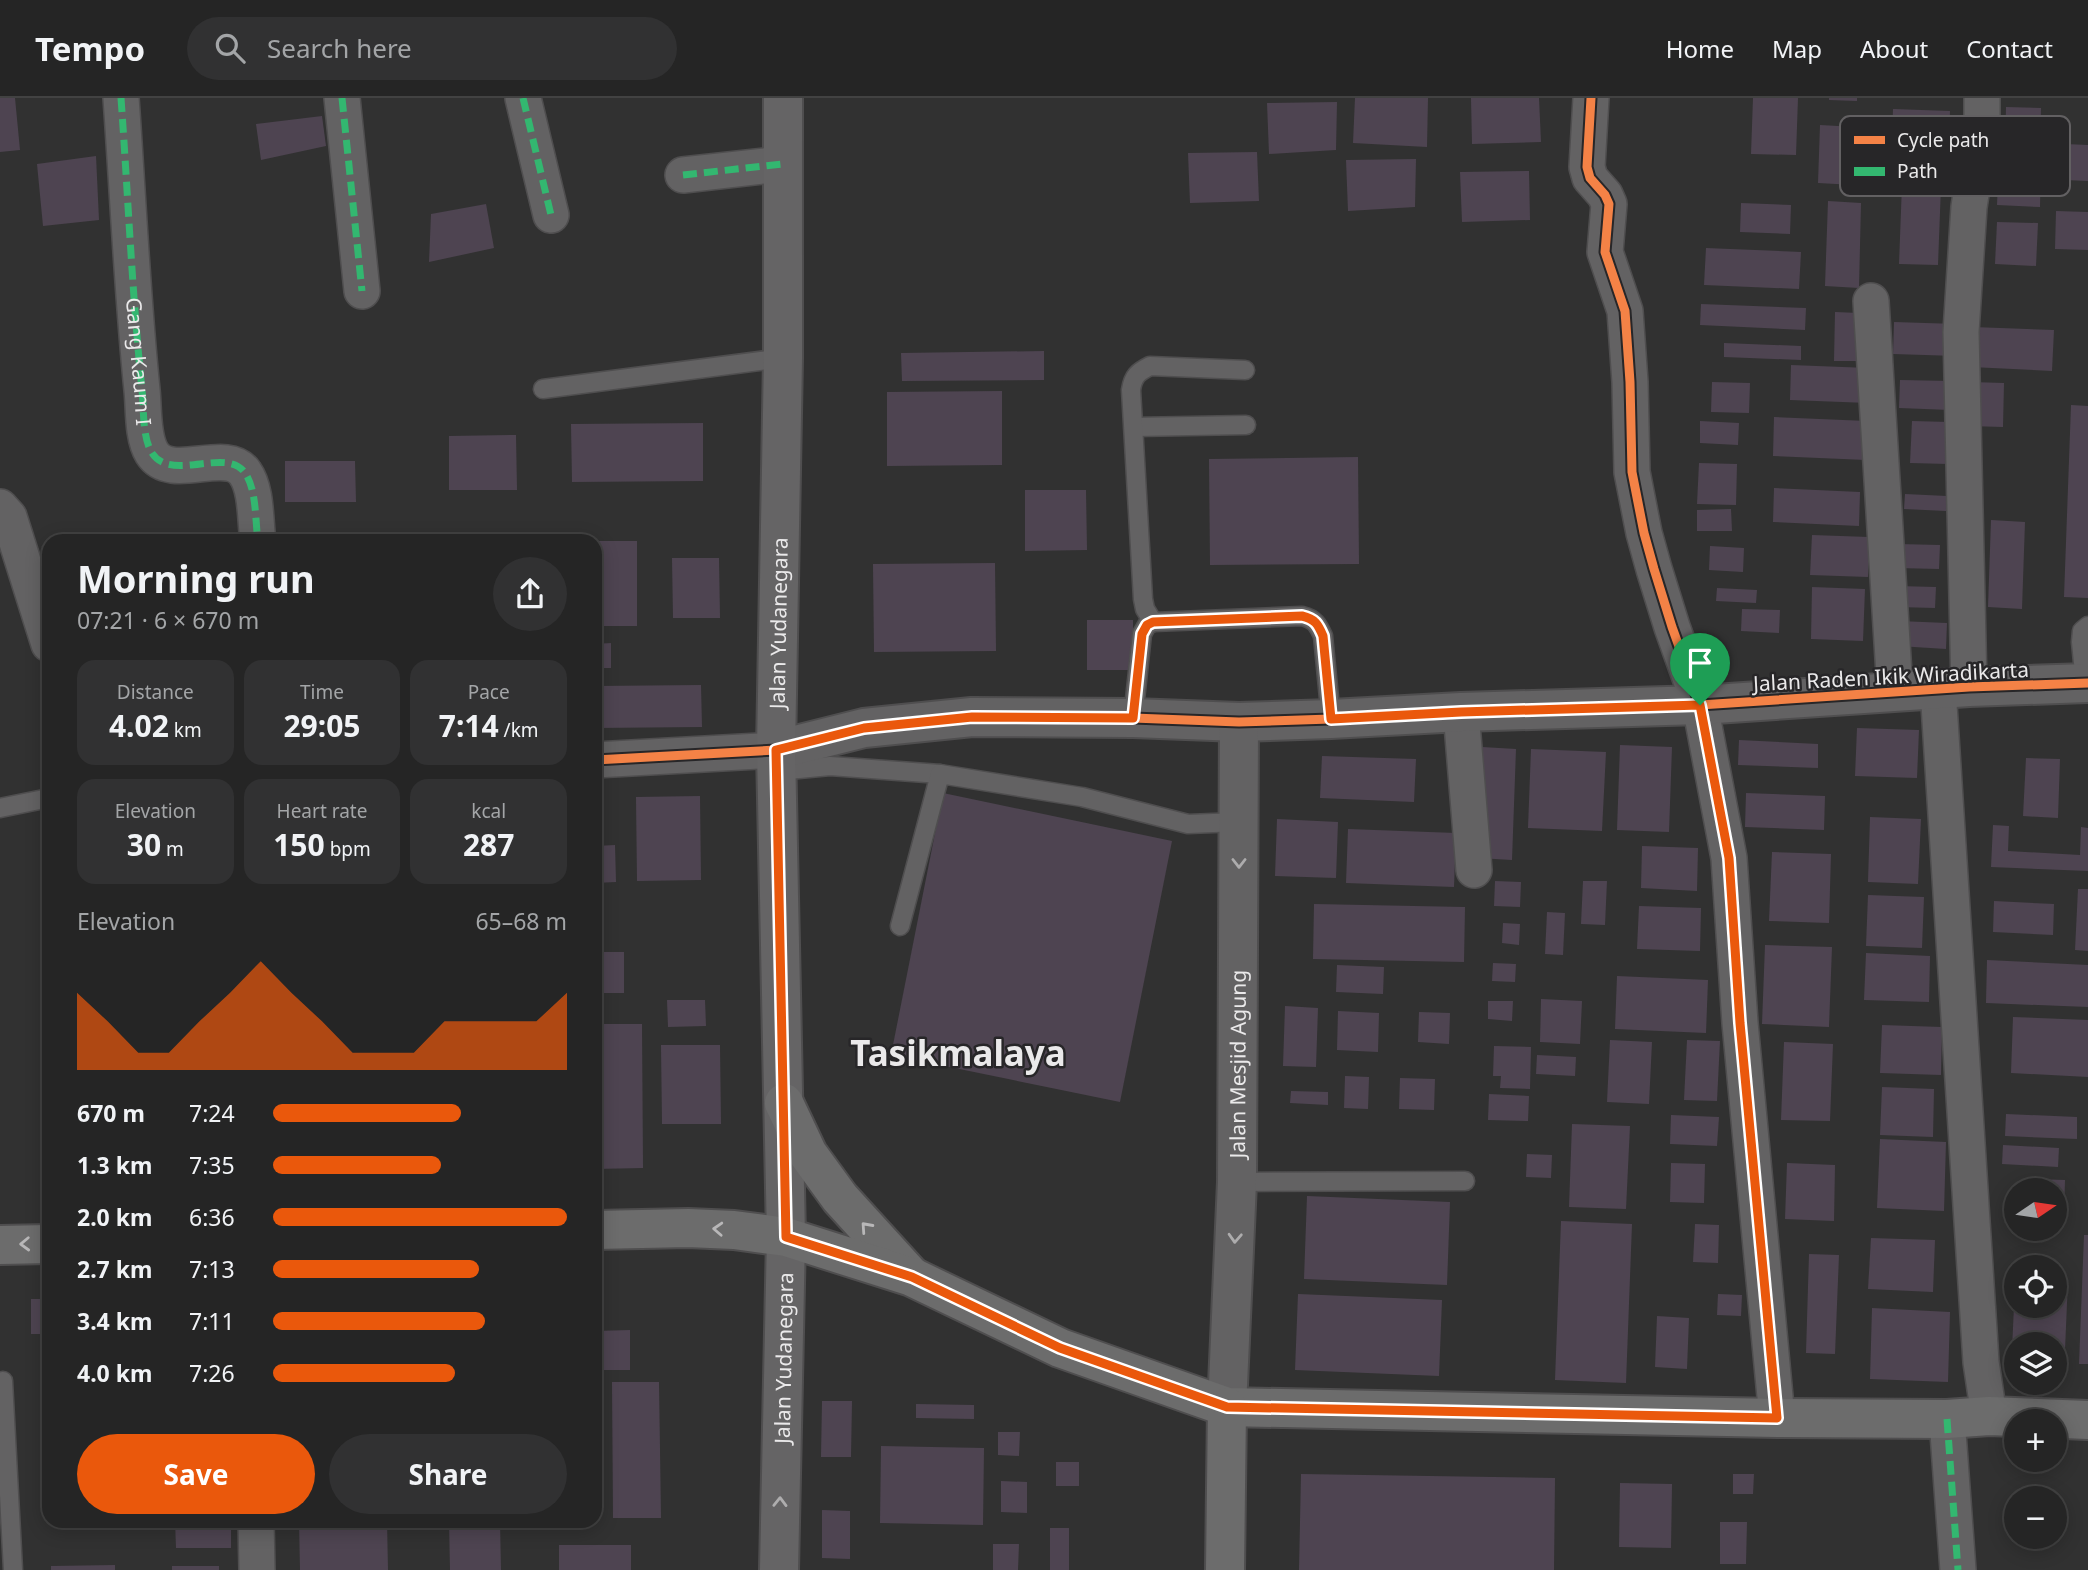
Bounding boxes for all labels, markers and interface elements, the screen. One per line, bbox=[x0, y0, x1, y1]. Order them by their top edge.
search box bbox=[187, 17, 677, 80]
text: Tempo bbox=[35, 26, 145, 71]
icon: search bbox=[211, 29, 249, 67]
text: Search here bbox=[267, 30, 412, 66]
text: Home bbox=[1666, 32, 1734, 65]
text: Map bbox=[1772, 32, 1822, 65]
text: About bbox=[1860, 32, 1928, 65]
text: Contact bbox=[1966, 32, 2053, 65]
legend bbox=[1840, 116, 2070, 196]
text: Cycle path bbox=[1897, 127, 1989, 153]
text: Path bbox=[1897, 158, 1938, 184]
street label: Gang Kaum I bbox=[120, 296, 158, 427]
street label: Jalan Yudanegara bbox=[763, 537, 794, 711]
text: Morning run bbox=[77, 552, 315, 604]
button: share bbox=[493, 557, 567, 631]
text: 07:21 · 6 × 670 m bbox=[77, 604, 259, 636]
pin bbox=[1670, 633, 1730, 705]
icon: arrive bbox=[1681, 644, 1719, 682]
street label: Jalan Raden Ikik Wiradikarta bbox=[1750, 655, 2030, 697]
text: Distance bbox=[117, 679, 194, 705]
text: Time bbox=[300, 679, 344, 705]
text: Pace bbox=[468, 679, 510, 705]
text: 4.02 bbox=[109, 705, 169, 746]
text: 29:05 bbox=[283, 705, 361, 746]
text: 7:14 bbox=[439, 705, 499, 746]
text: km bbox=[169, 717, 202, 743]
text: /km bbox=[499, 717, 539, 743]
text: Elevation bbox=[115, 798, 196, 824]
text: Heart rate bbox=[277, 798, 367, 824]
text: kcal bbox=[471, 798, 506, 824]
text: 30 bbox=[127, 824, 161, 865]
text: 150 bbox=[273, 824, 325, 865]
text: 287 bbox=[463, 824, 514, 865]
text: m bbox=[161, 836, 184, 862]
text: bpm bbox=[325, 836, 371, 862]
one-way arrow bbox=[1231, 859, 1247, 869]
text: Elevation bbox=[77, 905, 175, 937]
text: 65–68 m bbox=[475, 905, 567, 937]
street label: Jalan Mesjid Agung bbox=[1223, 970, 1252, 1161]
district label: Tasikmalaya bbox=[850, 1029, 1066, 1076]
text: 670 m bbox=[77, 1097, 145, 1129]
text: 7:24 bbox=[189, 1097, 235, 1129]
text: 1.3 km bbox=[77, 1149, 152, 1181]
text: 7:35 bbox=[189, 1149, 235, 1181]
north arrow bbox=[2004, 1178, 2067, 1241]
map controls bbox=[2004, 1178, 2067, 1549]
text: 2.0 km bbox=[77, 1201, 152, 1233]
text: 6:36 bbox=[189, 1201, 235, 1233]
one-way arrow bbox=[712, 1222, 723, 1237]
one-way arrow bbox=[862, 1222, 874, 1235]
one-way arrow bbox=[1227, 1233, 1242, 1244]
one-way arrow bbox=[19, 1237, 30, 1252]
text: 2.7 km bbox=[77, 1253, 152, 1285]
text: 7:13 bbox=[189, 1253, 235, 1285]
button: locate bbox=[2004, 1255, 2067, 1318]
street label: Jalan Yudanegara bbox=[768, 1272, 799, 1446]
text: 3.4 km bbox=[77, 1305, 152, 1337]
text: 7:11 bbox=[189, 1305, 235, 1337]
button: layers bbox=[2004, 1332, 2067, 1395]
text: 4.0 km bbox=[77, 1357, 152, 1389]
text: 7:26 bbox=[189, 1357, 235, 1389]
button: + bbox=[2004, 1409, 2067, 1472]
button: Save bbox=[77, 1434, 315, 1514]
button: Share bbox=[329, 1434, 567, 1514]
button: − bbox=[2004, 1486, 2067, 1549]
one-way arrow bbox=[772, 1496, 788, 1507]

